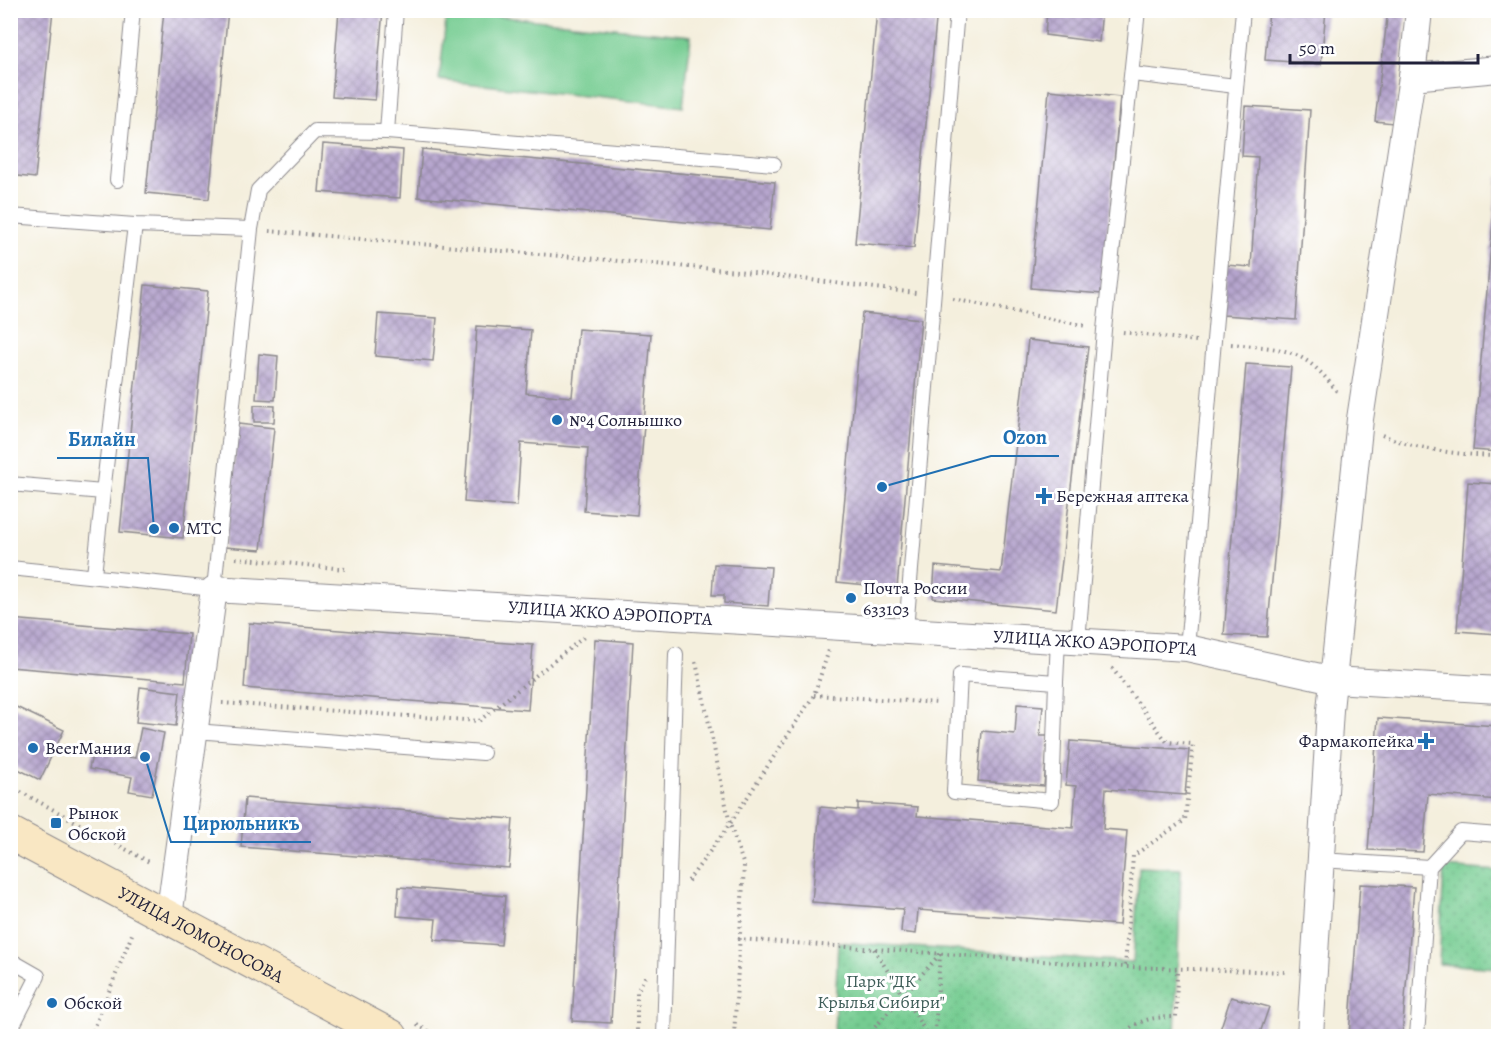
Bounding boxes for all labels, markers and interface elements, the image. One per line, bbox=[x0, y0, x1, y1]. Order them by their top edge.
scale bar bbox=[1290, 27, 1478, 65]
text: 50 m bbox=[1299, 36, 1335, 60]
place label: №4 Солнышко bbox=[569, 408, 682, 432]
marker: №4 Солнышко bbox=[550, 413, 564, 427]
callout: Ozon bbox=[991, 418, 1059, 456]
callout: Билайн bbox=[57, 420, 148, 458]
text: Ozon bbox=[1003, 424, 1047, 451]
text: Билайн bbox=[68, 426, 136, 453]
place label: Бережная аптека bbox=[1056, 484, 1190, 508]
marker: Бережная аптека bbox=[1037, 489, 1051, 503]
place label: МТС bbox=[186, 516, 222, 540]
marker: МТС bbox=[167, 521, 181, 535]
place label: Почта России 633103 bbox=[863, 576, 968, 621]
marker: Почта России 633103 bbox=[844, 591, 858, 605]
street label: УЛИЦА ЖКО АЭРОПОРТА bbox=[507, 595, 714, 631]
street label: УЛИЦА ЖКО АЭРОПОРТА bbox=[992, 624, 1200, 662]
place label: Фармакопейка bbox=[1299, 729, 1415, 753]
marker: Фармакопейка bbox=[1419, 734, 1433, 748]
place label: BeerМания bbox=[45, 736, 132, 760]
marker: BeerМания bbox=[26, 741, 40, 755]
place label: Рынок Обской bbox=[68, 801, 126, 846]
callout: Цирюльникъ bbox=[171, 804, 311, 842]
text: Цирюльникъ bbox=[183, 810, 300, 837]
marker: Рынок Обской bbox=[49, 816, 63, 830]
street label: УЛИЦА ЛОМОНОСОВА bbox=[114, 881, 288, 989]
park label: Парк "ДК Крылья Сибири" bbox=[817, 969, 945, 1014]
place label: Обской bbox=[64, 991, 122, 1015]
marker: Обской bbox=[45, 996, 59, 1010]

